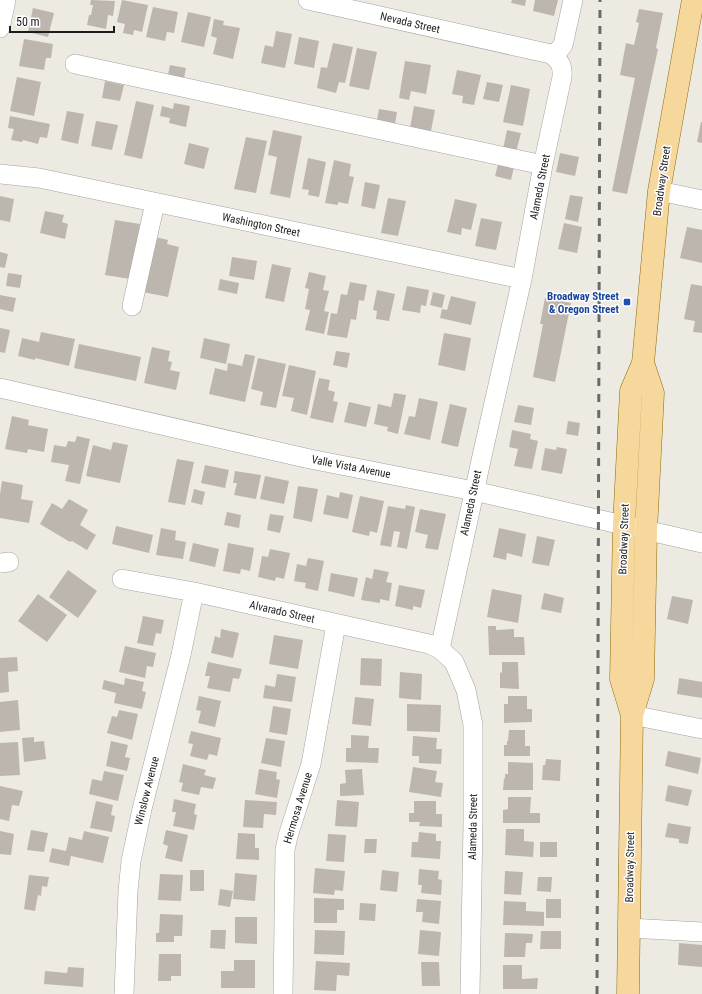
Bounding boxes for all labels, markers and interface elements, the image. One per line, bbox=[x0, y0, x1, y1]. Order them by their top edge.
scale bar bbox=[10, 8, 114, 34]
street label: Nevada Street bbox=[379, 10, 441, 36]
text: 50 m bbox=[16, 15, 40, 29]
street label: Broadway Street bbox=[651, 145, 673, 217]
street label: Alameda Street bbox=[527, 153, 553, 221]
street label: Washington Street bbox=[221, 210, 301, 240]
place label: Broadway Street & Oregon Street bbox=[547, 290, 620, 316]
marker: Broadway Street & Oregon Street bbox=[622, 297, 632, 307]
street label: Valle Vista Avenue bbox=[310, 453, 392, 481]
street label: Alameda Street bbox=[458, 469, 484, 537]
street label: Broadway Street bbox=[616, 503, 632, 575]
street label: Alvarado Street bbox=[248, 598, 316, 626]
street label: Winslow Avenue bbox=[132, 755, 162, 827]
street label: Hermosa Avenue bbox=[281, 771, 315, 845]
street label: Alameda Street bbox=[466, 794, 480, 860]
street label: Broadway Street bbox=[623, 832, 637, 902]

